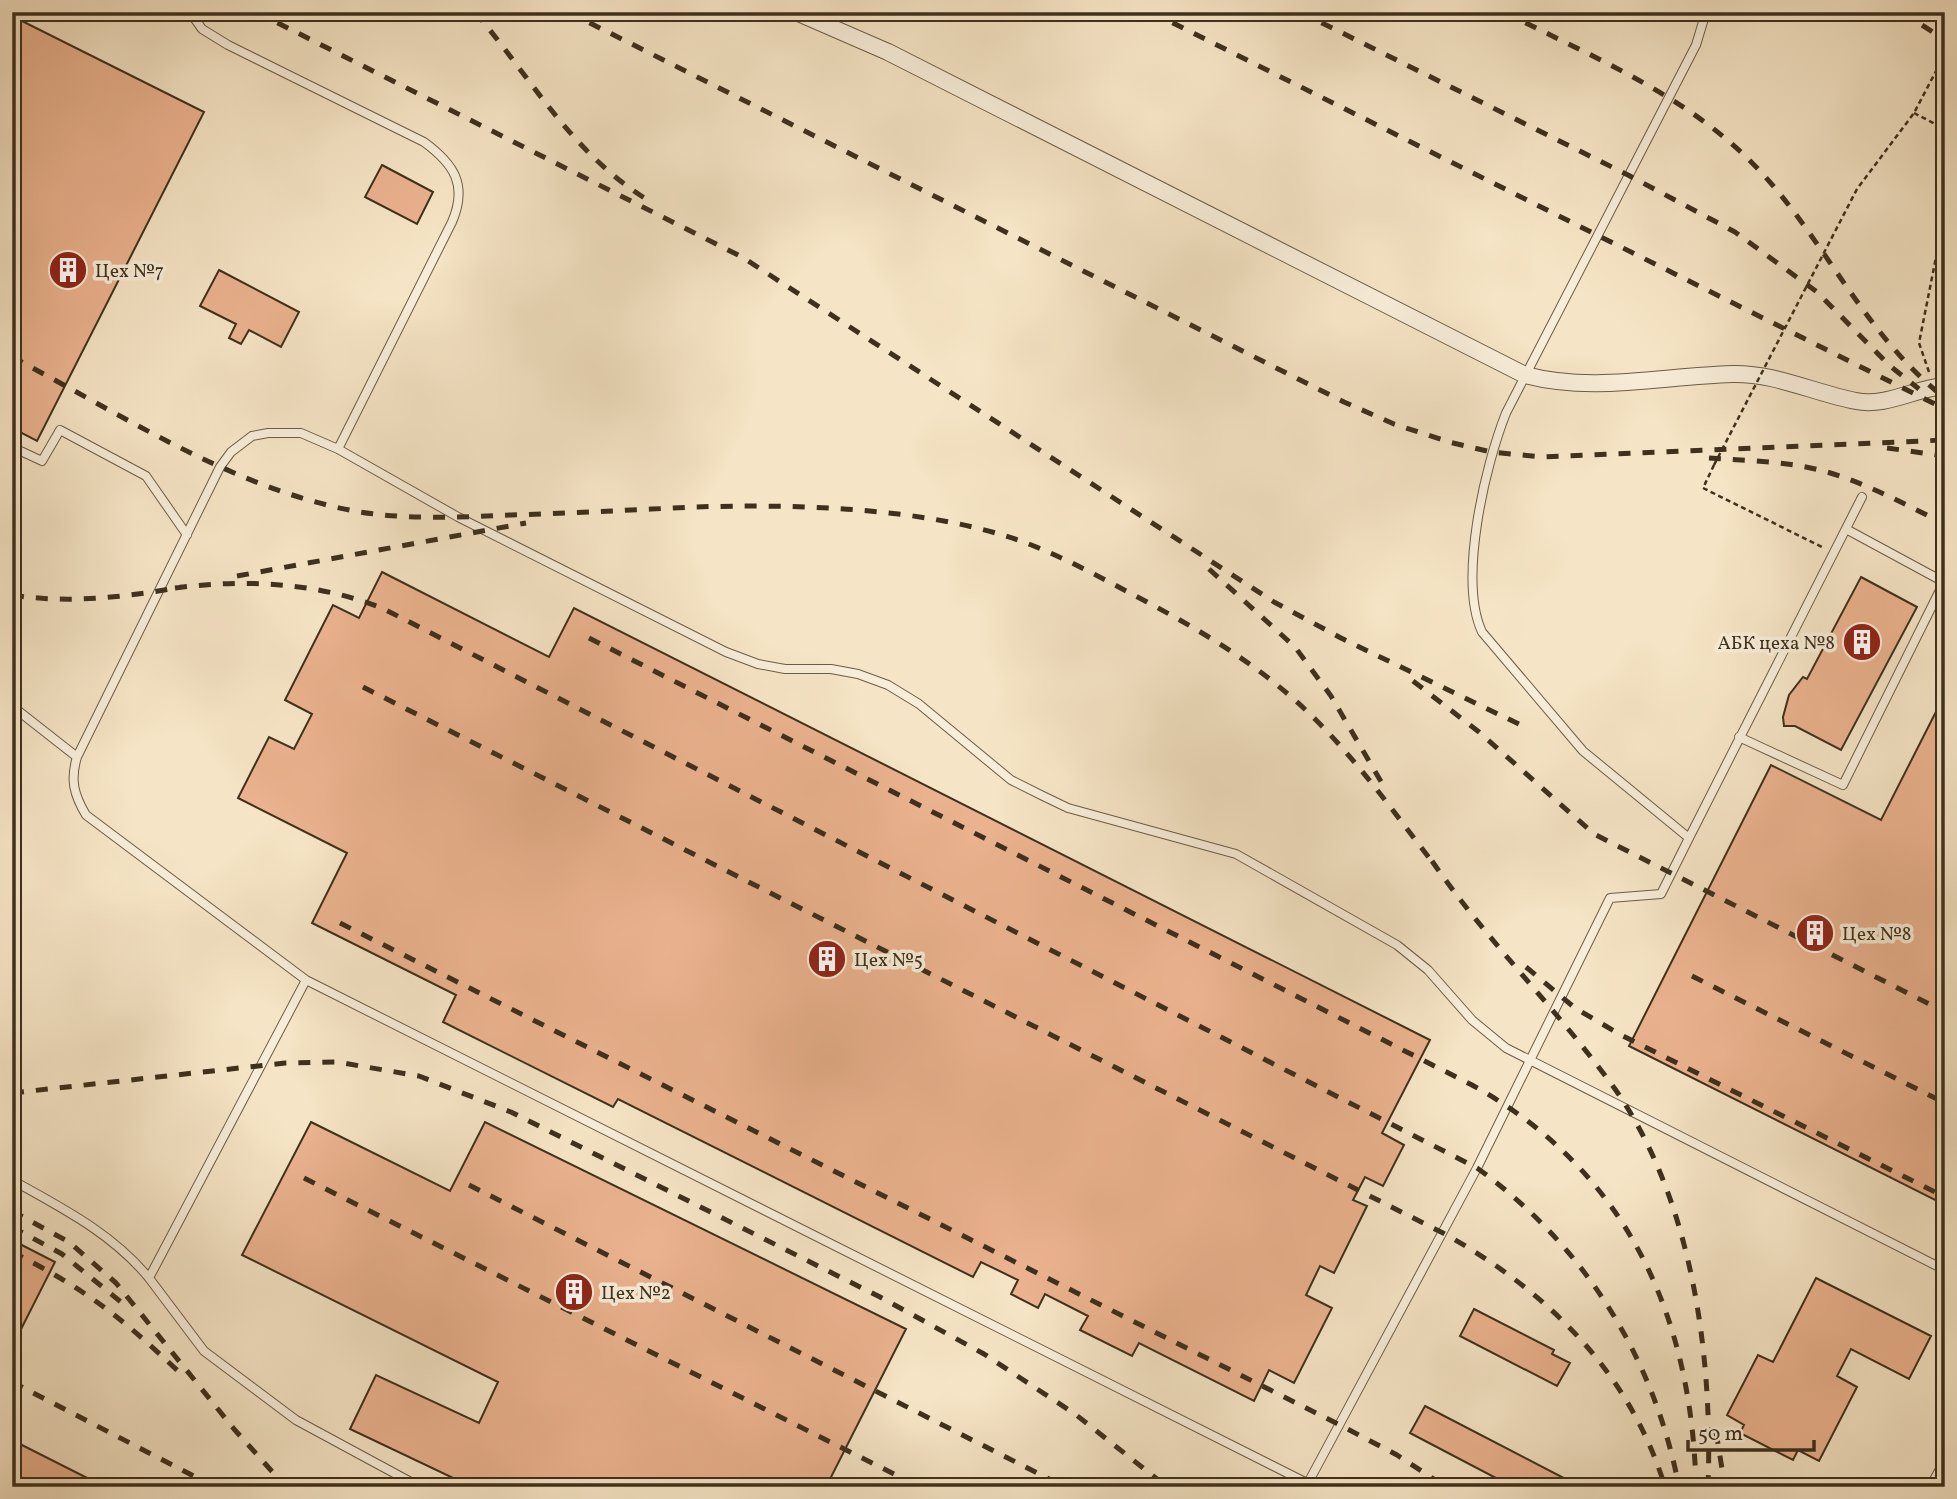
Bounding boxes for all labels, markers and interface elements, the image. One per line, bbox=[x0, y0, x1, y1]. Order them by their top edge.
building icon: Цех №7 bbox=[47, 249, 89, 291]
place label: Цех №7 bbox=[95, 259, 164, 285]
building icon: АБК цеха №8 bbox=[1841, 621, 1883, 663]
place label: АБК цеха №8 bbox=[1717, 631, 1835, 657]
building icon: Цех №8 bbox=[1794, 912, 1836, 954]
place label: Цех №8 bbox=[1842, 922, 1912, 948]
building icon: Цех №5 bbox=[806, 938, 848, 980]
place label: Цех №5 bbox=[854, 948, 923, 974]
building icon: Цех №2 bbox=[553, 1271, 595, 1313]
place label: Цех №2 bbox=[601, 1281, 671, 1307]
scale bar bbox=[1688, 1408, 1814, 1452]
text: 50 m bbox=[1698, 1420, 1743, 1449]

